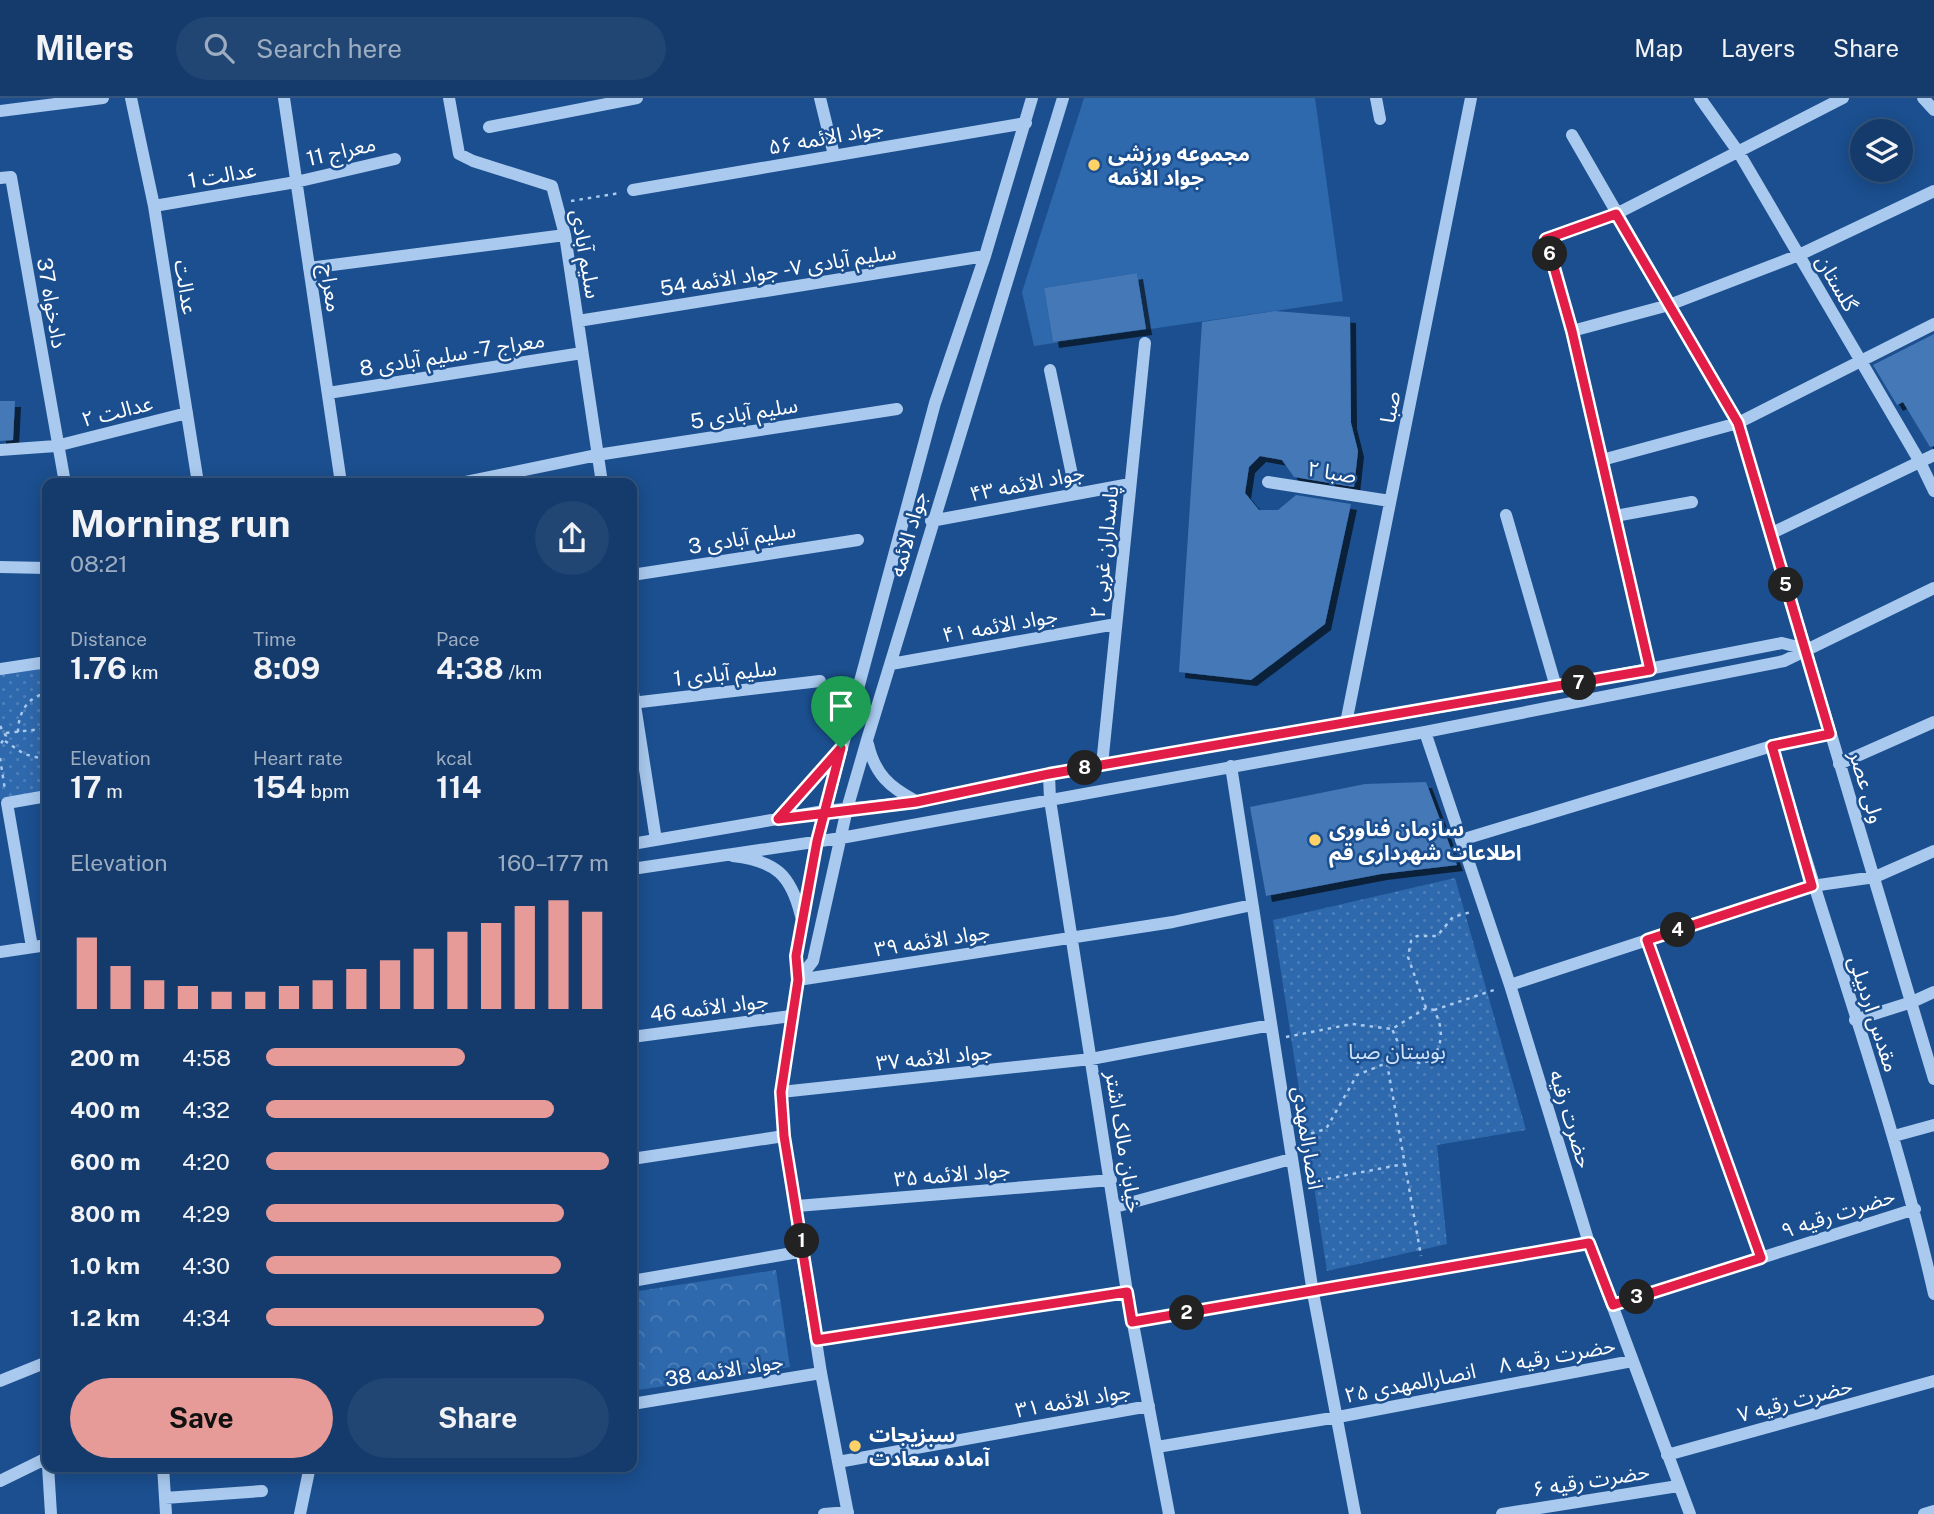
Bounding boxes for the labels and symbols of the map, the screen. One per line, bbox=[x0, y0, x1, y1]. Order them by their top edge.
street label: جواد الائمه ۵۶ bbox=[766, 115, 886, 159]
street label: معراج 11 bbox=[304, 131, 379, 174]
place label: مجموعه ورزشی جواد الائمه bbox=[1108, 141, 1250, 190]
street label: عدالت 1 bbox=[186, 157, 258, 193]
marker: مجموعه ورزشی جواد الائمه bbox=[1086, 157, 1102, 173]
street label: سلیم آبادی bbox=[563, 207, 606, 301]
pin: 6 bbox=[1532, 236, 1568, 272]
street label: سلیم آبادی ۷ - جواد الائمه 54 bbox=[658, 239, 898, 304]
street label: گلستان bbox=[1811, 250, 1863, 316]
street label: دادخواه 37 bbox=[32, 256, 72, 350]
street label: عدالت bbox=[169, 258, 203, 316]
street label: معراج bbox=[312, 262, 347, 314]
street label: معراج 7 - سلیم آبادی 8 bbox=[358, 327, 547, 384]
street label: صبا bbox=[1375, 389, 1405, 425]
street label: عدالت ۲ bbox=[79, 390, 155, 432]
street label: سلیم آبادی 5 bbox=[688, 392, 800, 437]
street label: صبا ۲ bbox=[1306, 456, 1358, 488]
street label: جواد الائمه ۴۳ bbox=[967, 460, 1087, 506]
street label: پاسداران غربی ۲ bbox=[1085, 484, 1125, 620]
street label: جواد الائمه bbox=[884, 488, 932, 580]
street label: سلیم آبادی 3 bbox=[686, 517, 798, 562]
pin: 5 bbox=[1768, 568, 1803, 602]
street label: جواد الائمه ۴۱ bbox=[940, 603, 1060, 647]
street label: سلیم آبادی 1 bbox=[672, 655, 778, 694]
pin: 7 bbox=[1562, 666, 1596, 700]
pin bbox=[811, 676, 871, 748]
street label: ولی عصر bbox=[1844, 747, 1890, 826]
pin: 8 bbox=[1068, 750, 1102, 786]
place label: سازمان فناوری اطلاعات شهرداری قم bbox=[1329, 816, 1522, 868]
marker: سازمان فناوری اطلاعات شهرداری قم bbox=[1307, 832, 1323, 848]
pin: 4 bbox=[1660, 912, 1696, 948]
street label: جواد الائمه ۳۹ bbox=[872, 919, 992, 961]
street label: مقدس اردبیلی bbox=[1844, 953, 1904, 1075]
street label: جواد الائمه 46 bbox=[648, 987, 770, 1027]
street label: جواد الائمه ۳۷ bbox=[875, 1038, 993, 1076]
park label: بوستان صبا bbox=[1348, 1039, 1446, 1064]
street label: حضرت رقیه bbox=[1544, 1067, 1598, 1171]
street label: خیابان مالک اشتر bbox=[1100, 1068, 1148, 1215]
street label: انصارالمهدی bbox=[1287, 1085, 1329, 1191]
street label: جواد الائمه ۳۵ bbox=[893, 1156, 1011, 1192]
street label: حضرت رقیه ۹ bbox=[1778, 1183, 1898, 1243]
pin: 1 bbox=[784, 1224, 820, 1258]
pin: 3 bbox=[1620, 1280, 1654, 1314]
pin: 2 bbox=[1170, 1296, 1204, 1330]
street label: حضرت رقیه ۸ bbox=[1497, 1332, 1617, 1378]
street label: جواد الائمه 38 bbox=[663, 1348, 785, 1392]
street label: انصارالمهدی ۲۵ bbox=[1342, 1358, 1478, 1408]
street label: حضرت رقیه ۷ bbox=[1735, 1373, 1855, 1427]
street label: جواد الائمه ۳۱ bbox=[1013, 1378, 1133, 1422]
place label: سبزیجات آماده سعادت bbox=[869, 1422, 991, 1471]
marker: سبزیجات آماده سعادت bbox=[847, 1438, 863, 1454]
street label: حضرت رقیه ۶ bbox=[1531, 1458, 1651, 1502]

